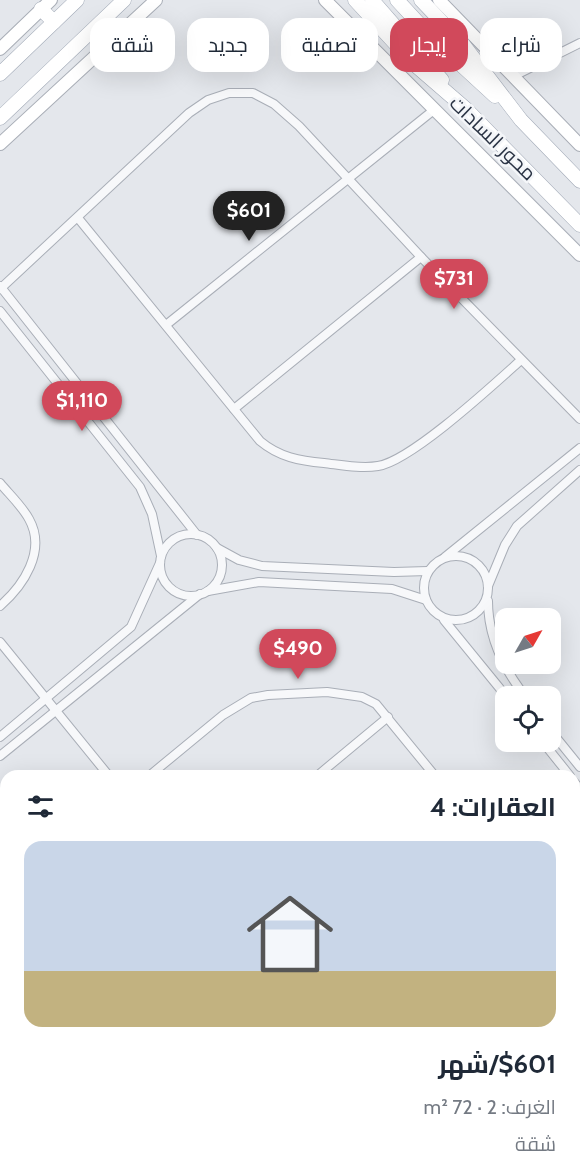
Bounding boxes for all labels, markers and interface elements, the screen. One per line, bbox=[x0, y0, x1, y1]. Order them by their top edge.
chip: شقة bbox=[90, 18, 175, 72]
chip: جديد bbox=[187, 18, 269, 72]
chip: تصفية bbox=[281, 18, 378, 72]
chip: إيجار bbox=[390, 18, 468, 72]
chip: شراء bbox=[480, 18, 562, 72]
street label: محور السادات bbox=[445, 91, 541, 185]
pin: $601 bbox=[213, 191, 285, 242]
text: $601 bbox=[227, 198, 271, 222]
pin: $731 bbox=[418, 259, 490, 310]
text: $731 bbox=[434, 266, 474, 290]
pin: $1,110 bbox=[33, 381, 131, 432]
text: $1,110 bbox=[56, 388, 108, 412]
north arrow bbox=[495, 608, 561, 674]
map controls bbox=[495, 608, 561, 752]
pin: $490 bbox=[262, 629, 334, 680]
text: $490 bbox=[273, 636, 323, 660]
button: locate bbox=[495, 686, 561, 752]
icon: filters bbox=[24, 790, 57, 823]
text: العقارات: 4 bbox=[430, 791, 556, 823]
icon: home bbox=[236, 880, 344, 988]
text: $601/شهر bbox=[438, 1048, 556, 1080]
text: الغرف: 2 · 72 m² bbox=[424, 1095, 556, 1119]
text: شقة bbox=[515, 1132, 556, 1156]

